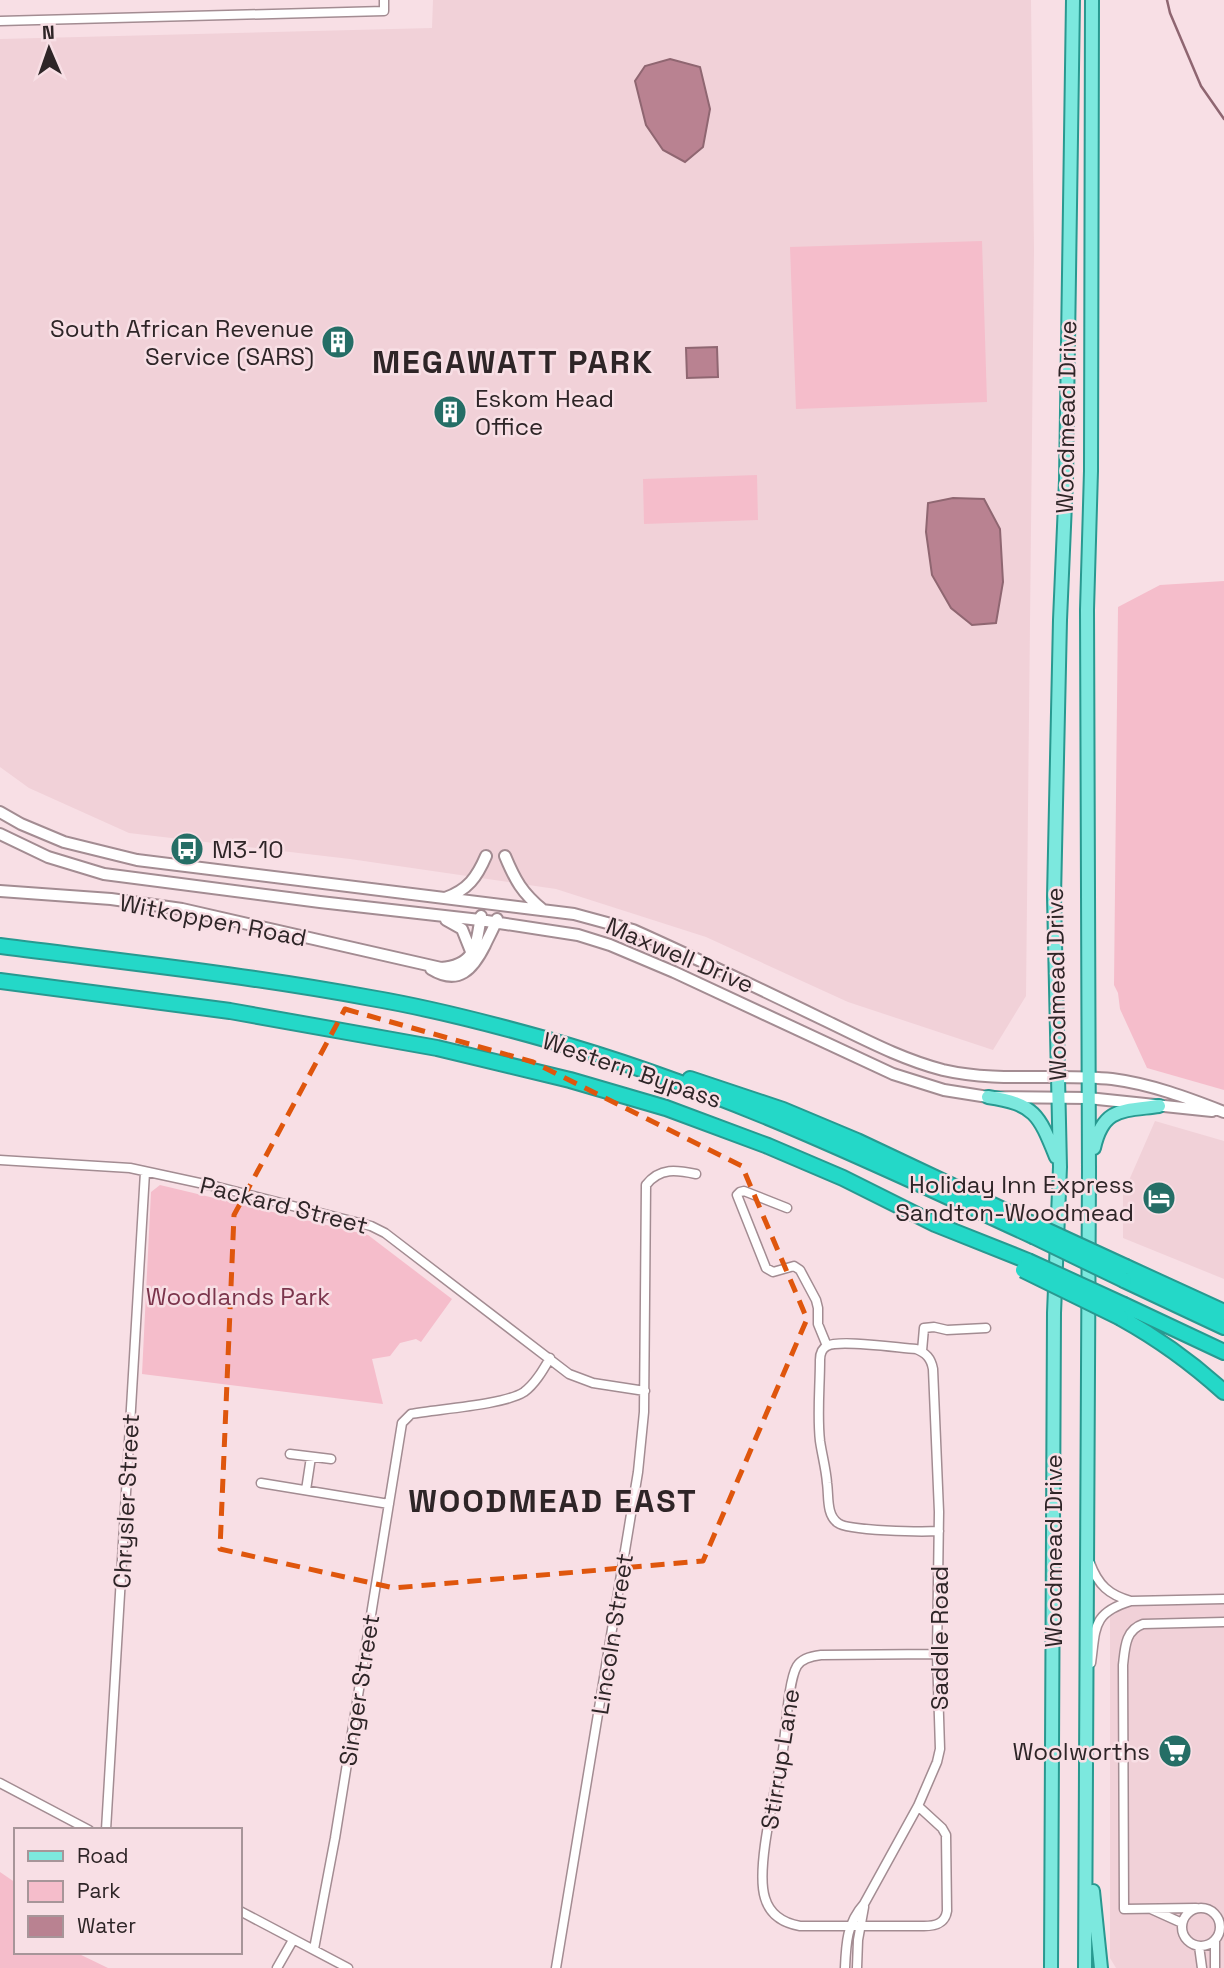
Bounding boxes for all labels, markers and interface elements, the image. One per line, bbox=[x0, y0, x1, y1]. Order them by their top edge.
north arrow bbox=[14, 14, 84, 84]
text: N bbox=[42, 20, 55, 45]
place label: South African Revenue Service (SARS) bbox=[50, 313, 314, 372]
street label: Woodmead Drive bbox=[1049, 320, 1083, 514]
building icon: South African Revenue Service (SARS) bbox=[319, 323, 357, 361]
district label: MEGAWATT PARK bbox=[372, 342, 654, 382]
place label: Eskom Head Office bbox=[475, 383, 614, 442]
building icon: Eskom Head Office bbox=[431, 393, 469, 431]
bus stop icon: M3-10 bbox=[168, 830, 206, 868]
place label: M3-10 bbox=[212, 834, 284, 865]
street label: Witkoppen Road bbox=[117, 887, 309, 953]
street label: Woodmead Drive bbox=[1039, 887, 1073, 1081]
street label: Maxwell Drive bbox=[601, 910, 759, 1000]
street label: Western Bypass bbox=[539, 1025, 725, 1115]
street label: Packard Street bbox=[197, 1169, 371, 1241]
place label: Holiday Inn Express Sandton-Woodmead bbox=[895, 1169, 1134, 1228]
hotel icon: Holiday Inn Express Sandton-Woodmead bbox=[1140, 1179, 1178, 1217]
park label: Woodlands Park bbox=[146, 1281, 330, 1312]
street label: Chrysler Street bbox=[106, 1413, 146, 1589]
street label: Woodmead Drive bbox=[1038, 1454, 1069, 1648]
district label: WOODMEAD EAST bbox=[408, 1481, 698, 1521]
street label: Lincoln Street bbox=[584, 1551, 640, 1717]
street label: Saddle Road bbox=[924, 1566, 955, 1710]
street label: Singer Street bbox=[332, 1612, 386, 1768]
street label: Stirrup Lane bbox=[754, 1687, 806, 1831]
supermarket icon: Woolworths bbox=[1156, 1732, 1194, 1770]
place label: Woolworths bbox=[1013, 1736, 1150, 1767]
legend bbox=[14, 1828, 242, 1954]
text: Road bbox=[77, 1842, 129, 1869]
text: Park bbox=[77, 1877, 121, 1904]
text: Water bbox=[77, 1912, 136, 1939]

